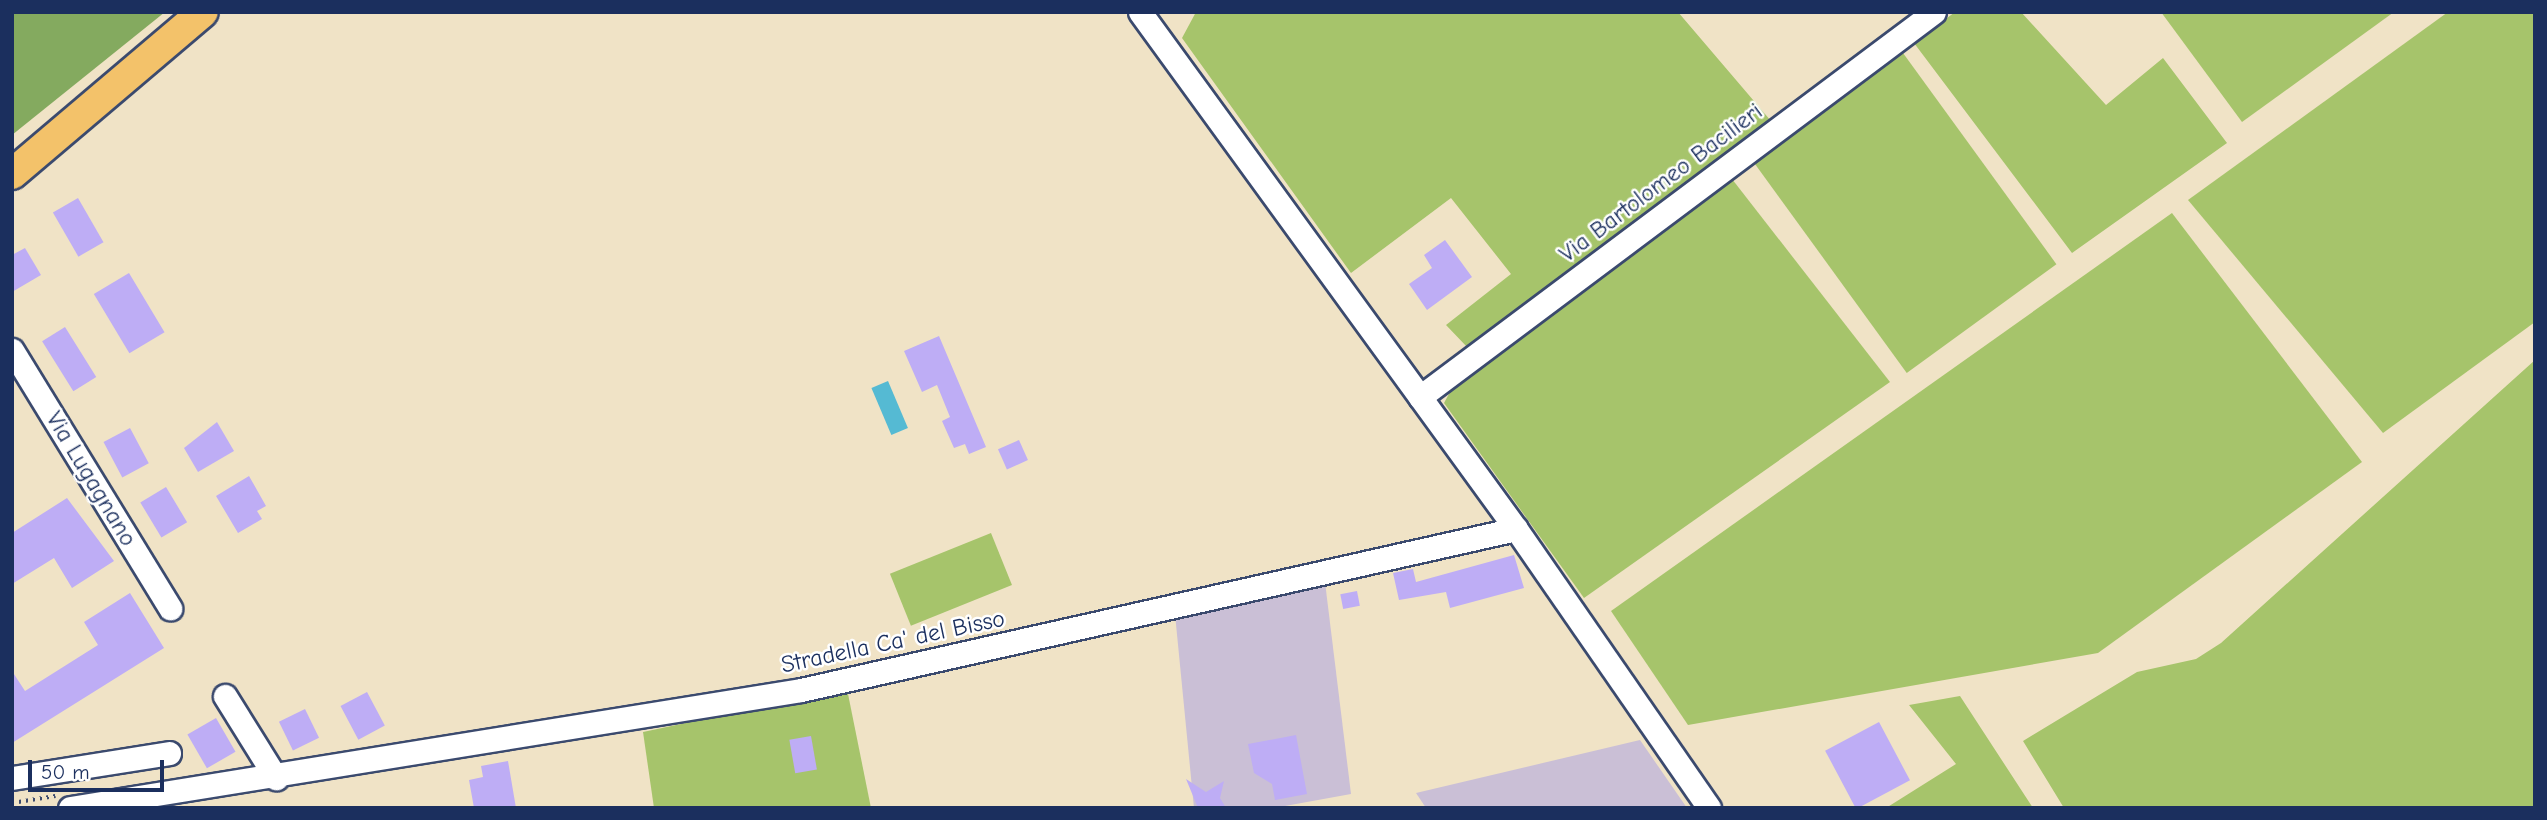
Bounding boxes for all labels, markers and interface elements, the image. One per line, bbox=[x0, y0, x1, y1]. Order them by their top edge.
street label: Via Bartolomeo Bacilieri bbox=[1554, 97, 1768, 269]
street label: Via Lugagnano bbox=[39, 406, 143, 552]
street label: Stradella Ca' del Bisso bbox=[778, 604, 1008, 680]
scale bar bbox=[32, 746, 168, 790]
text: 50 m bbox=[41, 760, 90, 784]

